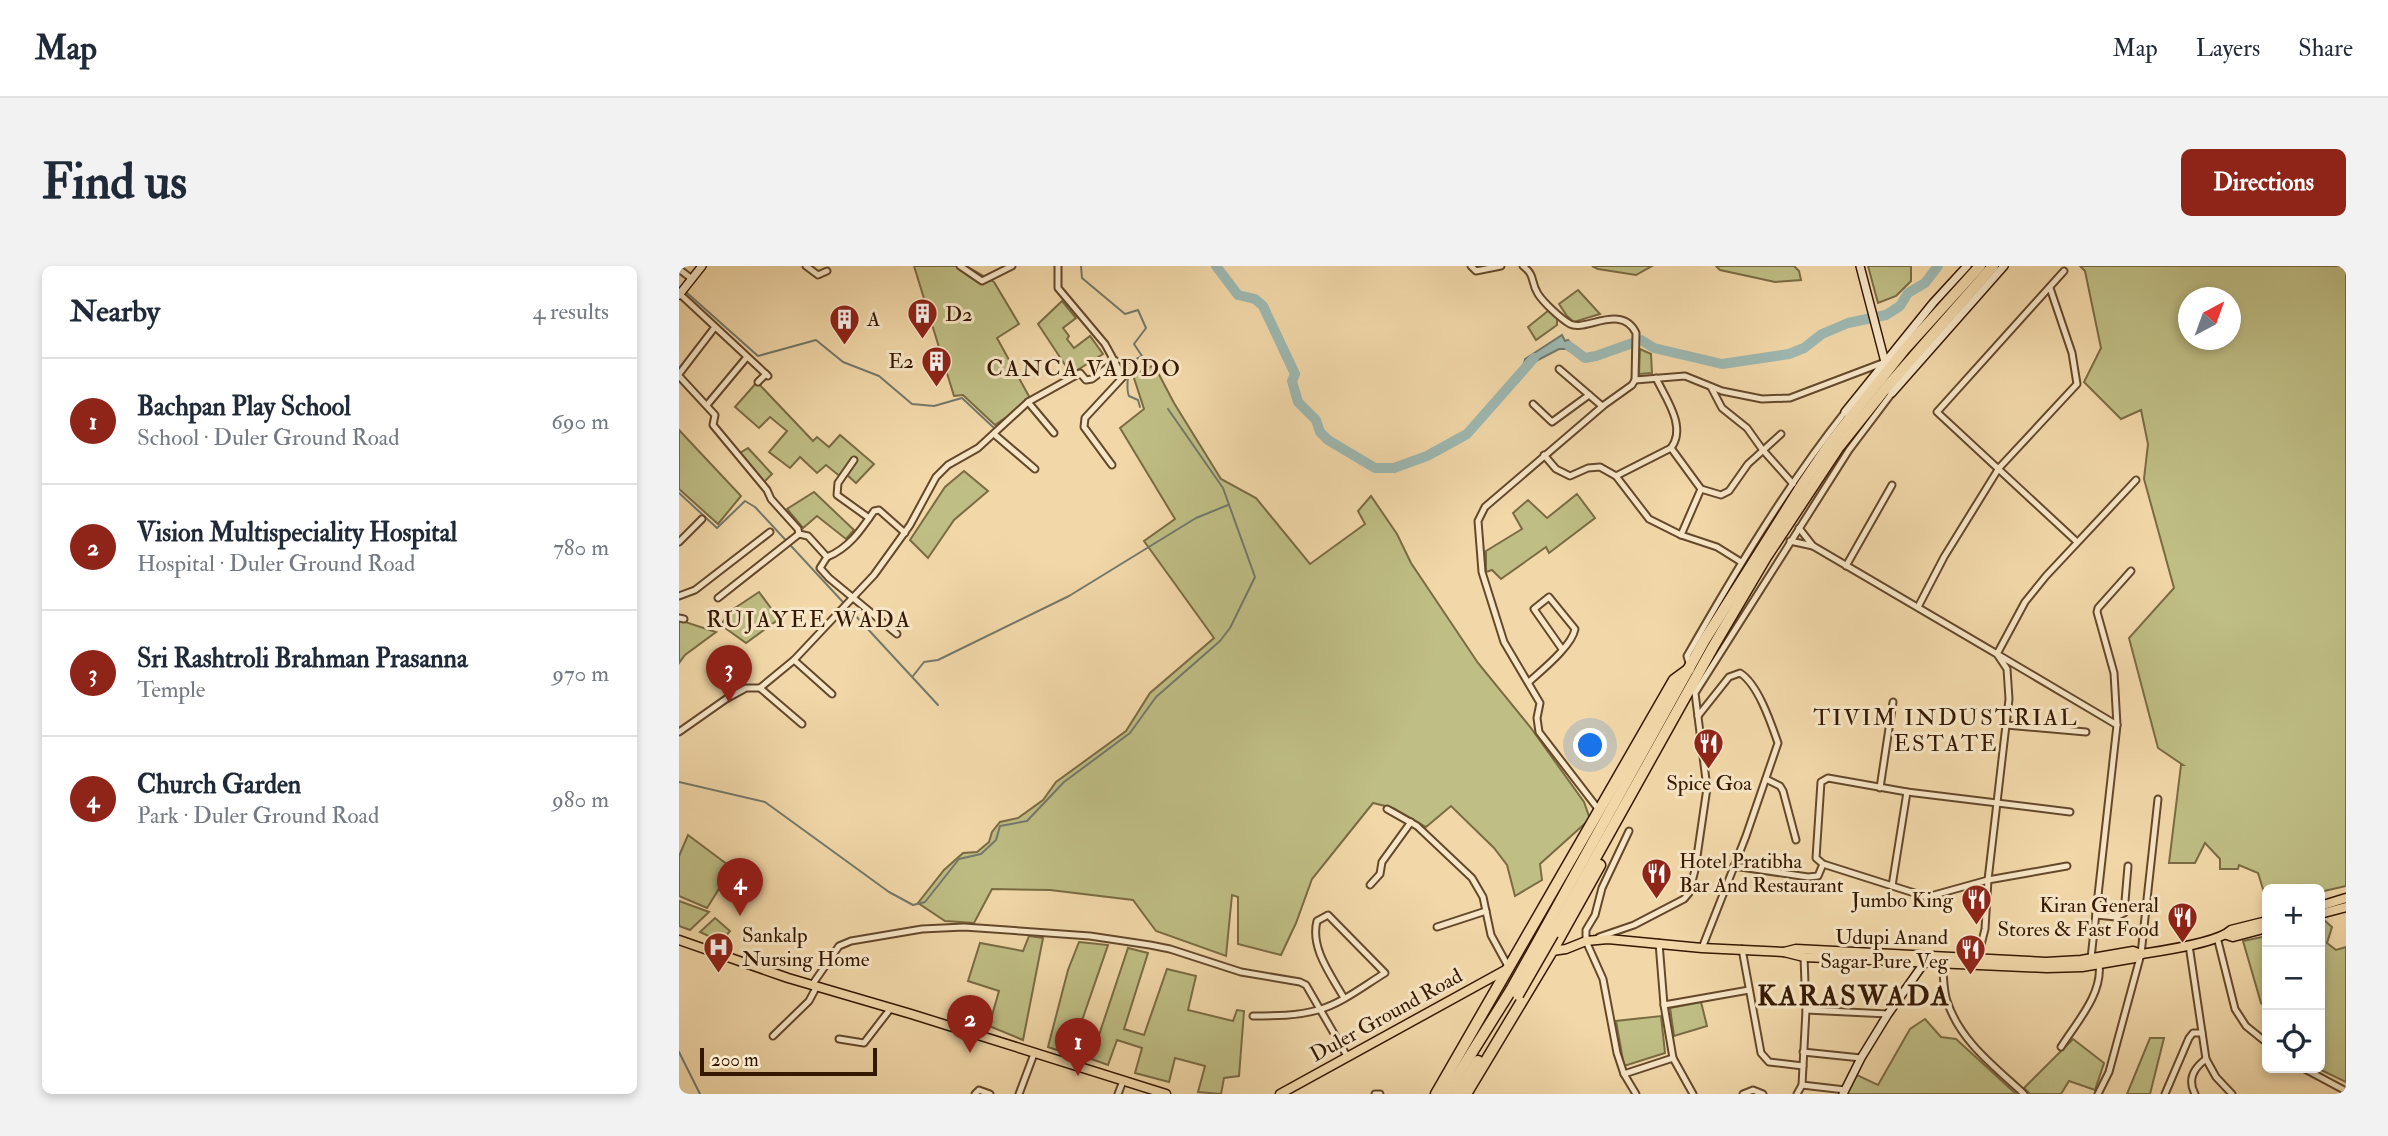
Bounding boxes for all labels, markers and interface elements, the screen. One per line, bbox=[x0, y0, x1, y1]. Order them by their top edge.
text: Map bbox=[35, 28, 97, 69]
text: Map bbox=[2113, 33, 2158, 64]
text: Layers bbox=[2196, 33, 2260, 64]
text: Share bbox=[2298, 33, 2353, 64]
button: Directions bbox=[2181, 149, 2346, 216]
text: Find us bbox=[42, 152, 187, 213]
north arrow bbox=[2178, 287, 2241, 350]
text: Nearby bbox=[70, 293, 160, 330]
text: 4 results bbox=[533, 297, 609, 326]
building icon: D2 bbox=[905, 297, 939, 341]
place label: D2 bbox=[945, 301, 973, 328]
building icon: A bbox=[827, 302, 861, 346]
place label: A bbox=[866, 306, 880, 333]
building icon: E2 bbox=[920, 344, 954, 388]
place label: E2 bbox=[888, 348, 914, 375]
district label: CANCA VADDO bbox=[986, 354, 1182, 383]
text: Bachpan Play School bbox=[137, 391, 351, 423]
text: 1 bbox=[89, 407, 97, 436]
text: 690 m bbox=[551, 407, 609, 436]
text: School · Duler Ground Road bbox=[137, 423, 400, 452]
text: Vision Multispeciality Hospital bbox=[137, 517, 457, 549]
text: 2 bbox=[87, 533, 99, 562]
text: 780 m bbox=[553, 533, 609, 562]
text: Hospital · Duler Ground Road bbox=[137, 549, 415, 578]
district label: RUJAYEE WADA bbox=[706, 605, 912, 634]
text: Sri Rashtroli Brahman Prasanna bbox=[137, 643, 468, 675]
pin: 3 bbox=[706, 645, 752, 703]
text: 3 bbox=[89, 659, 97, 688]
text: 970 m bbox=[552, 659, 609, 688]
text: Temple bbox=[137, 675, 205, 704]
district label: TIVIM INDUSTRIAL ESTATE bbox=[1813, 703, 2079, 758]
restaurant icon: Spice Goa bbox=[1692, 726, 1726, 770]
your location bbox=[1573, 728, 1607, 762]
text: Church Garden bbox=[137, 769, 301, 801]
place label: Spice Goa bbox=[1666, 770, 1752, 797]
text: 4 bbox=[87, 785, 99, 814]
text: 980 m bbox=[552, 785, 609, 814]
text: Park · Duler Ground Road bbox=[137, 801, 379, 830]
place label: Hotel Pratibha Bar And Restaurant bbox=[1679, 848, 1844, 899]
restaurant icon: Hotel Pratibha Bar And Restaurant bbox=[1639, 856, 1673, 900]
pin: 4 bbox=[717, 858, 763, 916]
restaurant icon: Jumbo King bbox=[1959, 883, 1993, 927]
map controls bbox=[2262, 884, 2325, 1073]
button: + bbox=[2262, 884, 2325, 947]
place label: Jumbo King bbox=[1851, 887, 1954, 914]
place label: Kiran General Stores & Fast Food bbox=[1997, 892, 2160, 943]
restaurant icon: Kiran General Stores & Fast Food bbox=[2165, 900, 2199, 944]
place label: Sankalp Nursing Home bbox=[742, 922, 870, 973]
place label: Udupi Anand Sagar Pure Veg bbox=[1820, 924, 1949, 975]
hospital icon: Sankalp Nursing Home bbox=[702, 930, 736, 974]
restaurant icon: Udupi Anand Sagar Pure Veg bbox=[1954, 932, 1988, 976]
button: − bbox=[2262, 947, 2325, 1010]
street label: Duler Ground Road bbox=[1305, 962, 1468, 1068]
district label: KARASWADA bbox=[1757, 979, 1951, 1014]
pin: 2 bbox=[947, 995, 993, 1053]
button: locate bbox=[2262, 1010, 2325, 1073]
pin: 1 bbox=[1055, 1018, 1101, 1076]
scale bar bbox=[700, 1045, 877, 1077]
text: 200 m bbox=[711, 1048, 759, 1072]

